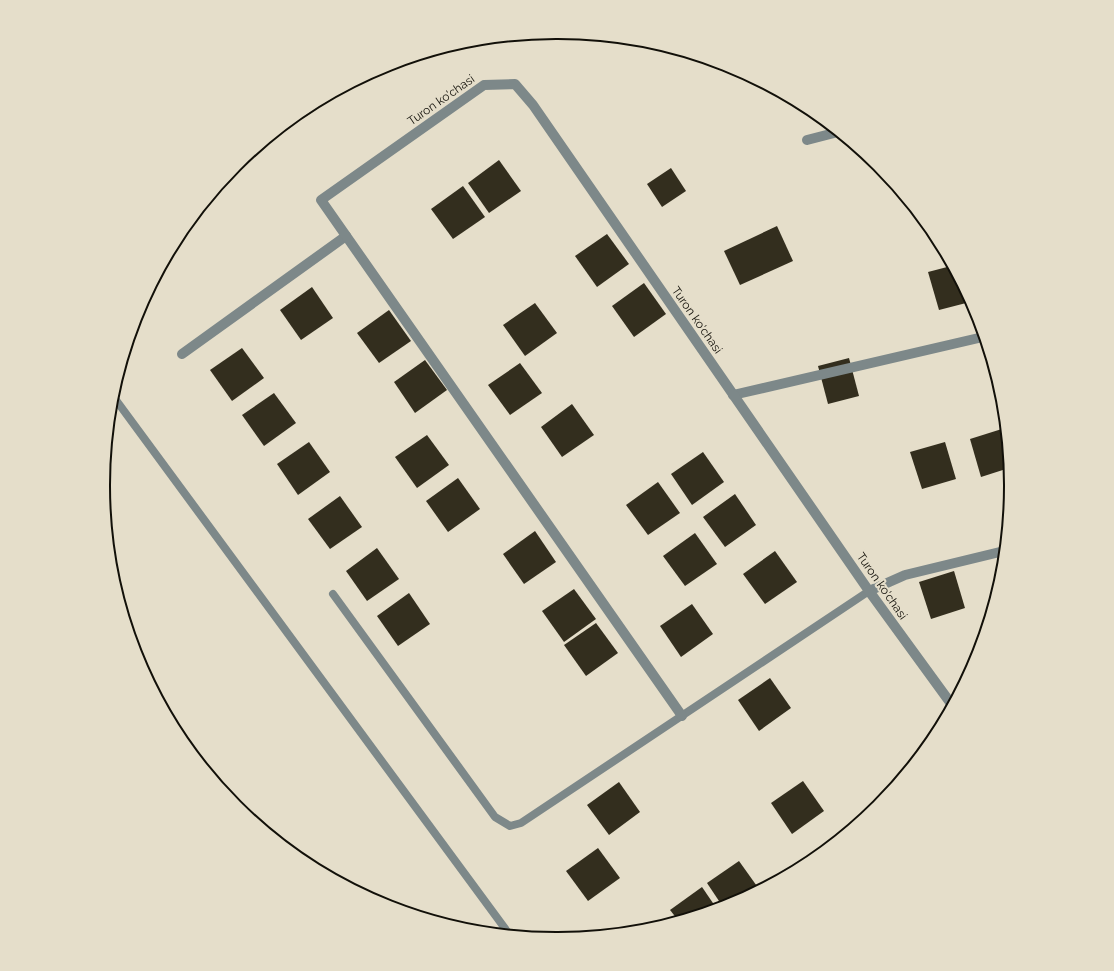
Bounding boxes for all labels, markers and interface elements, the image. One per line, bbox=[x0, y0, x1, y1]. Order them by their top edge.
street label: Turon ko'chasi bbox=[405, 72, 477, 128]
street label: Turon ko'chasi bbox=[669, 284, 725, 356]
street label: Turon ko'chasi bbox=[854, 550, 910, 622]

